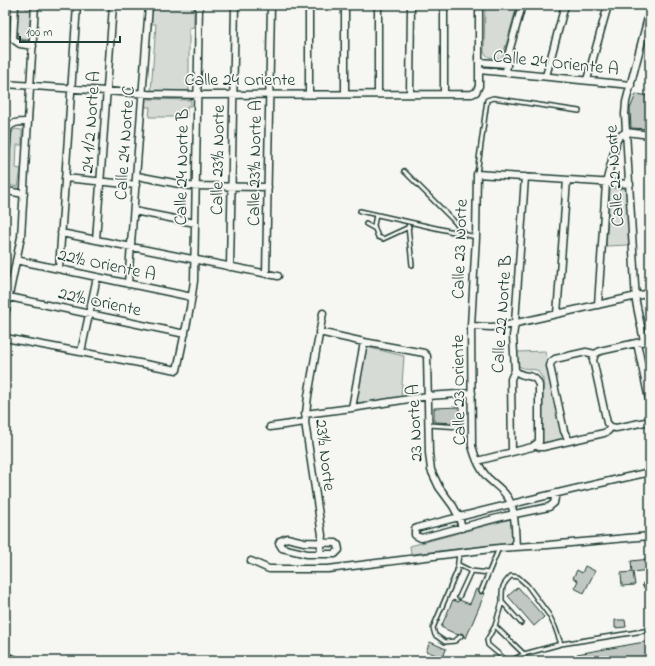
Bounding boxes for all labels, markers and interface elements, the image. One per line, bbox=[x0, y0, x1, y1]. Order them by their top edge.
scale bar bbox=[20, 18, 120, 44]
text: 100 m bbox=[26, 24, 53, 42]
street label: Calle 24 Oriente A bbox=[492, 44, 620, 84]
street label: Calle 24 Oriente bbox=[185, 68, 296, 94]
street label: 24 1/2 Norte A bbox=[75, 70, 109, 174]
street label: Calle 24 Norte C bbox=[109, 85, 143, 201]
street label: Calle 23½ Norte A bbox=[242, 100, 270, 226]
street label: Calle 23½ Norte bbox=[205, 104, 233, 215]
street label: Calle 24 Norte B bbox=[169, 108, 197, 226]
street label: Calle 22 Norte bbox=[599, 123, 633, 228]
street label: Calle 23 Norte bbox=[446, 198, 476, 300]
street label: 22½ Oriente A bbox=[55, 243, 158, 289]
street label: Calle 22 Norte B bbox=[486, 254, 520, 374]
street label: 22½ Oriente bbox=[56, 281, 144, 325]
street label: Calle 23 Oriente bbox=[446, 333, 474, 446]
street label: 23 Norte A bbox=[401, 383, 431, 462]
street label: 23½ Norte bbox=[307, 418, 341, 494]

